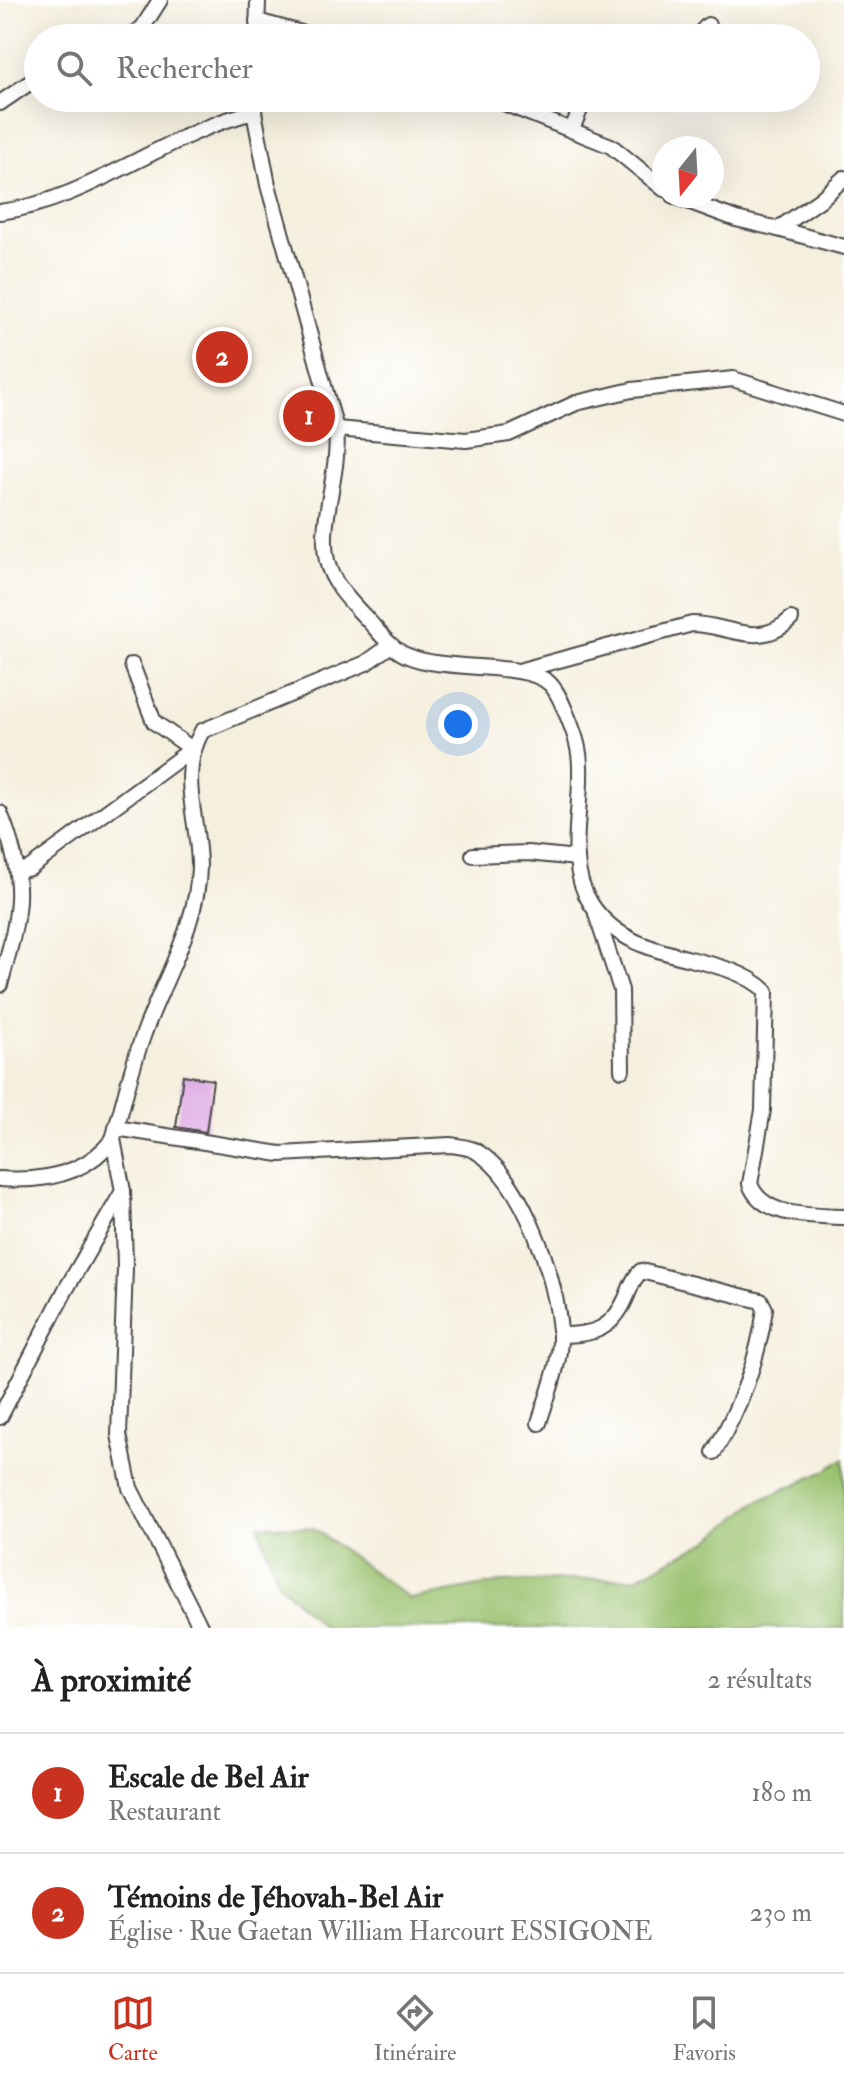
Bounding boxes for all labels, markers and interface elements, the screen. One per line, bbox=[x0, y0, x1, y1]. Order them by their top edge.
search box bbox=[24, 24, 820, 112]
icon: search bbox=[52, 46, 96, 90]
text: Rechercher bbox=[116, 50, 253, 87]
north arrow bbox=[652, 136, 724, 208]
pin: 2 bbox=[196, 327, 248, 387]
pin: 1 bbox=[283, 386, 335, 446]
your location bbox=[438, 704, 478, 744]
text: À proximité bbox=[32, 1659, 191, 1702]
text: 2 résultats bbox=[708, 1664, 812, 1696]
text: Escale de Bel Air bbox=[108, 1759, 309, 1796]
text: 1 bbox=[53, 1777, 63, 1809]
text: 180 m bbox=[752, 1777, 812, 1809]
text: Restaurant bbox=[108, 1796, 221, 1828]
text: Témoins de Jéhovah-Bel Air bbox=[108, 1879, 443, 1916]
text: 2 bbox=[51, 1897, 65, 1929]
text: 230 m bbox=[750, 1897, 812, 1929]
text: Église · Rue Gaetan William Harcourt ESSIGONE bbox=[108, 1916, 653, 1948]
tab: Carte bbox=[108, 1991, 158, 2067]
tab: Itinéraire bbox=[374, 1991, 456, 2067]
tab: Favoris bbox=[672, 1991, 736, 2067]

